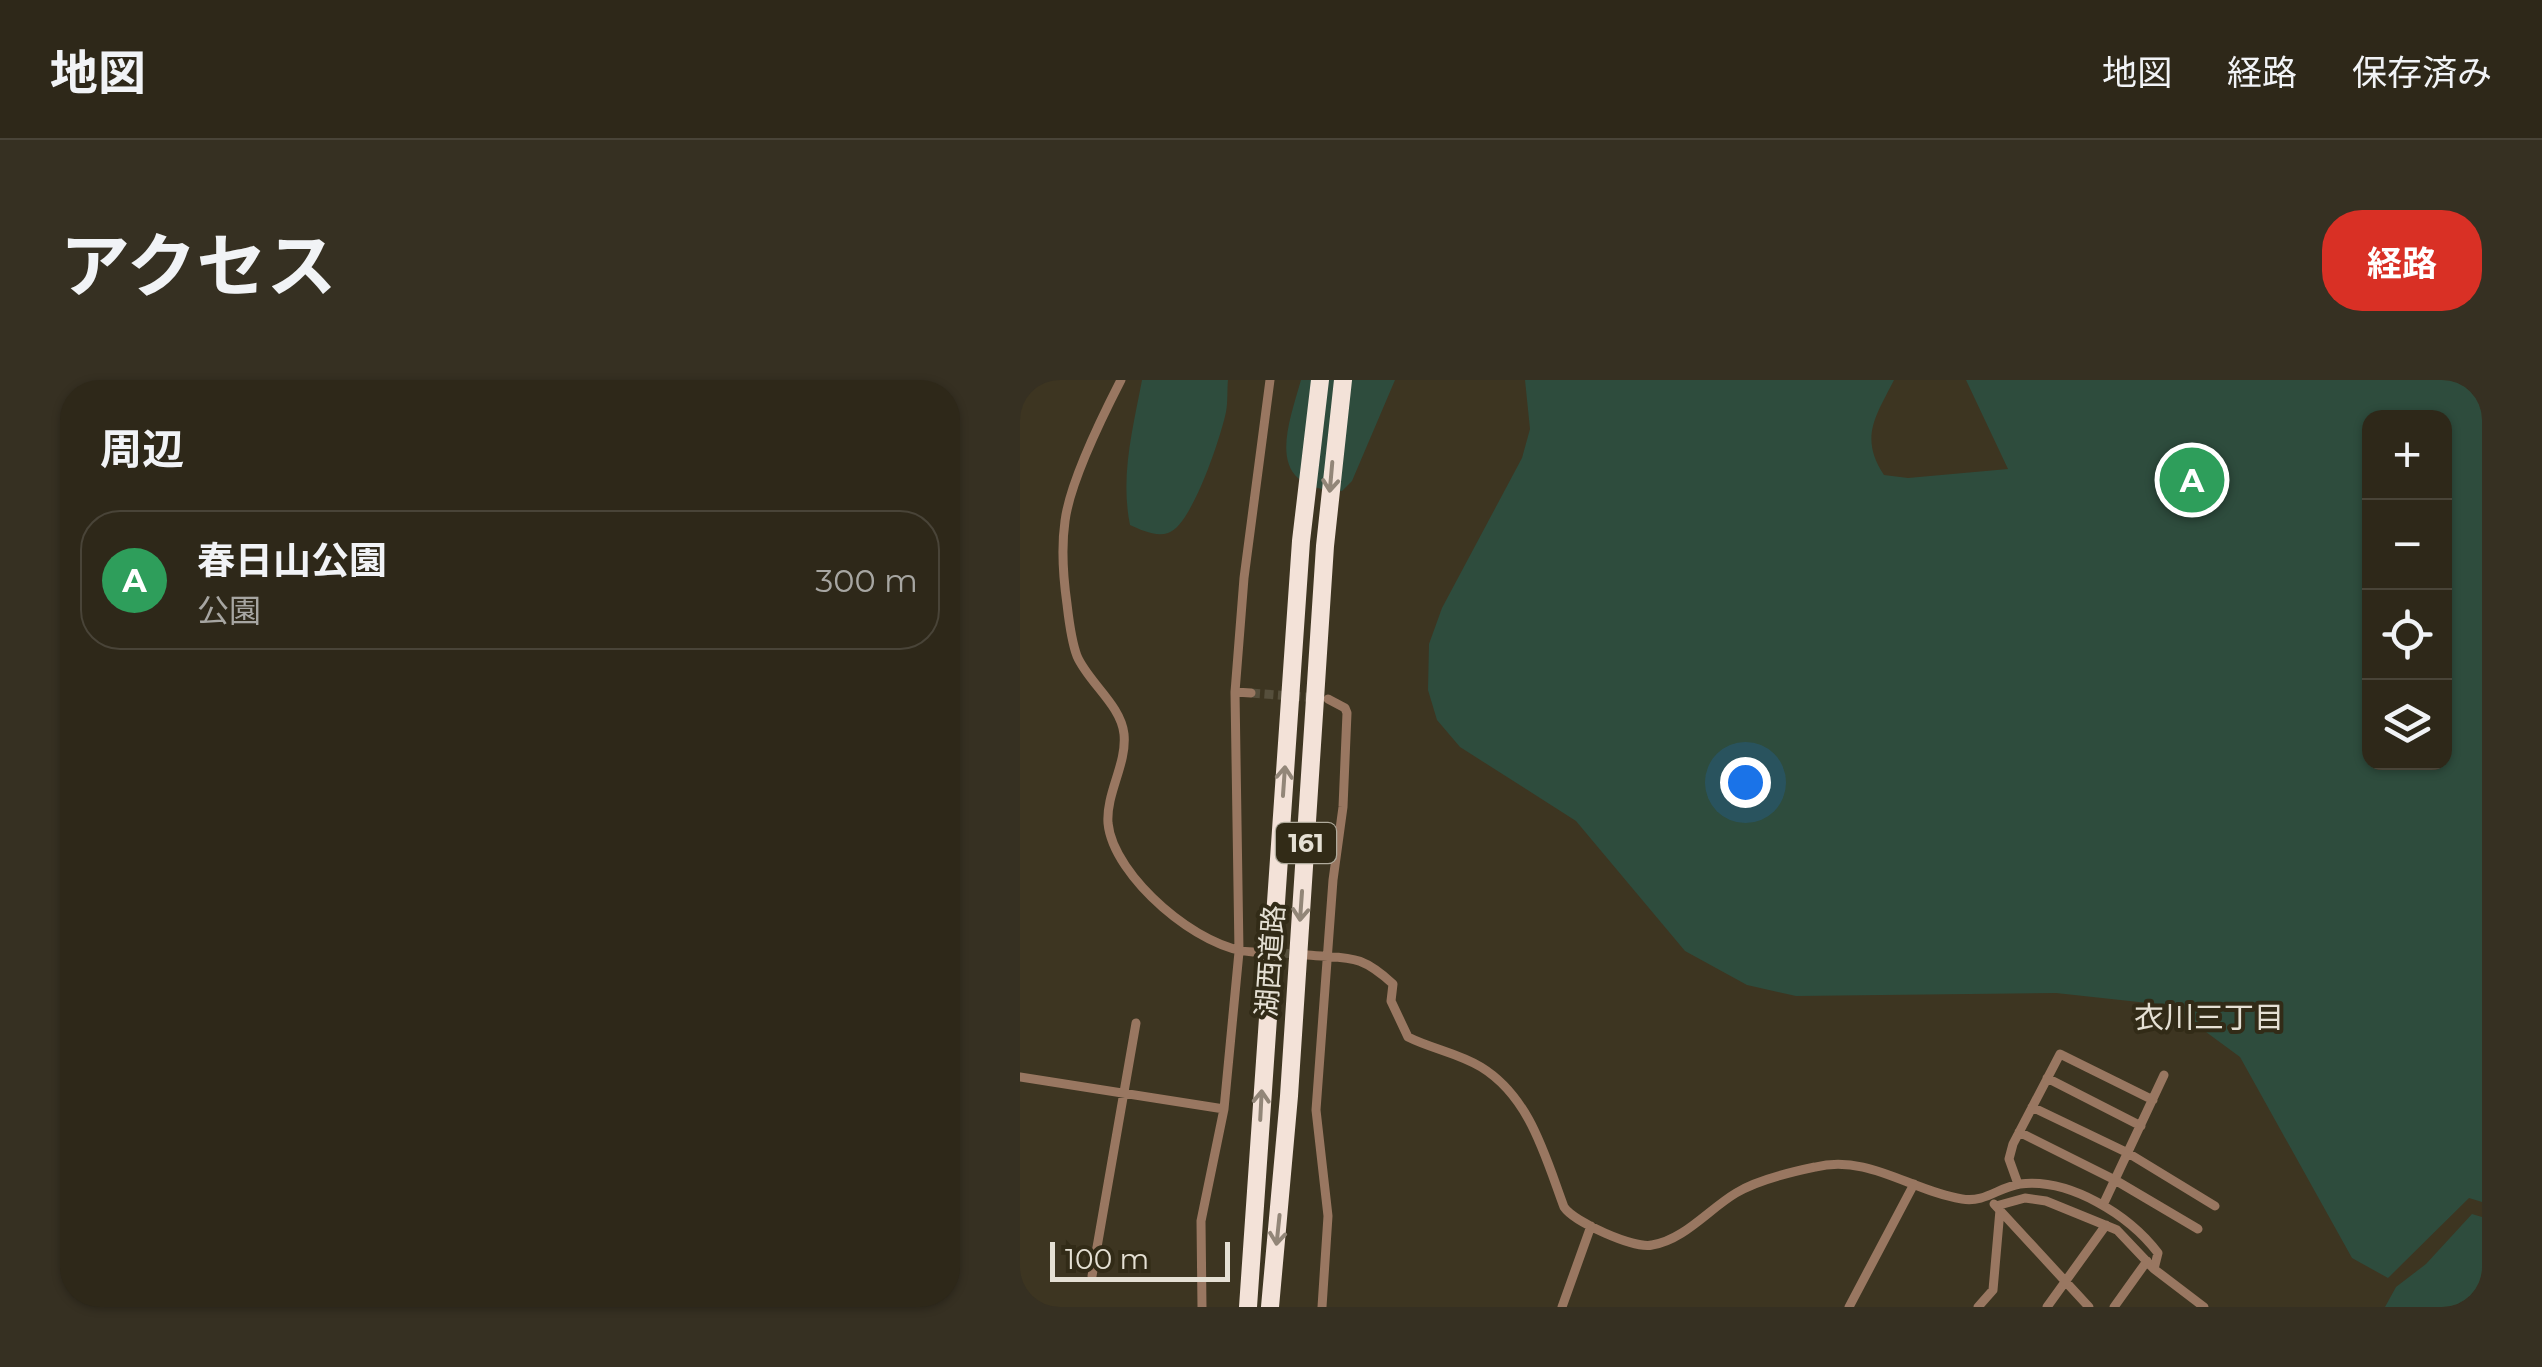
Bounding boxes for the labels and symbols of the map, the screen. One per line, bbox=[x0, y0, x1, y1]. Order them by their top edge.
pin: A bbox=[2160, 442, 2224, 518]
one-way arrow bbox=[1321, 460, 1340, 492]
your location bbox=[1720, 757, 1771, 808]
one-way arrow bbox=[1275, 765, 1294, 797]
road number: 161 bbox=[1276, 823, 1336, 863]
one-way arrow bbox=[1292, 889, 1311, 921]
street label: 湖西道路 bbox=[1249, 904, 1291, 1018]
district label: 衣川三丁目 bbox=[2134, 999, 2284, 1036]
one-way arrow bbox=[1252, 1089, 1271, 1121]
one-way arrow bbox=[1268, 1213, 1287, 1245]
scale bar bbox=[1050, 1237, 1230, 1281]

